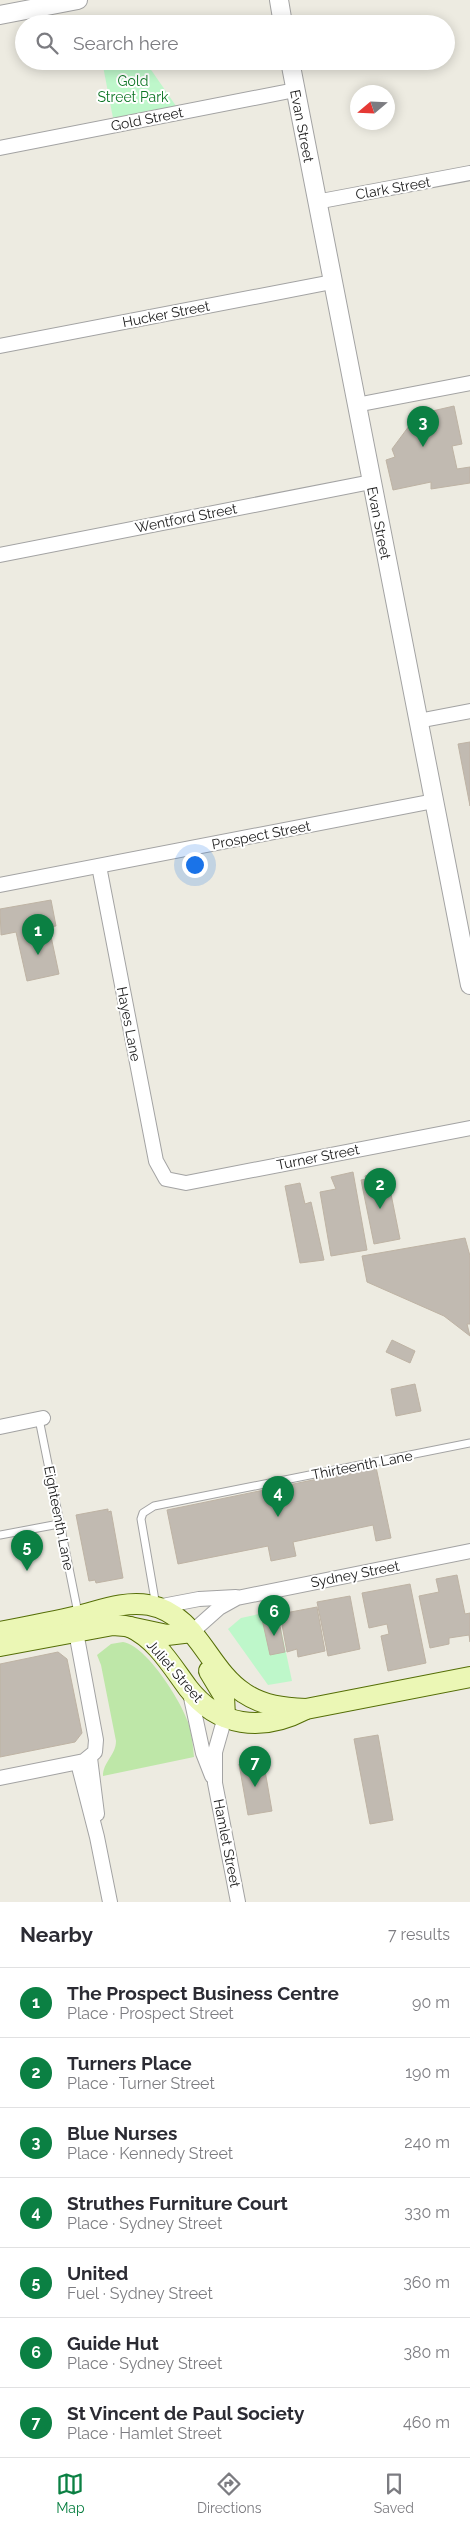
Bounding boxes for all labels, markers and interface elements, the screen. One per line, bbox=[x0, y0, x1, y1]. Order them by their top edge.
search box bbox=[15, 15, 455, 70]
icon: search bbox=[33, 29, 61, 57]
text: Search here bbox=[73, 32, 179, 54]
park label: Gold Street Park bbox=[98, 73, 169, 105]
north arrow bbox=[350, 85, 395, 130]
street label: Evan Street bbox=[287, 88, 317, 164]
street label: Gold Street bbox=[110, 104, 185, 134]
street label: Clark Street bbox=[354, 173, 432, 202]
street label: Hucker Street bbox=[121, 298, 211, 330]
pin: 3 bbox=[407, 406, 439, 447]
street label: Evan Street bbox=[364, 485, 394, 561]
street label: Wentford Street bbox=[134, 500, 238, 536]
street label: Prospect Street bbox=[210, 818, 312, 852]
your location bbox=[182, 852, 208, 878]
pin: 1 bbox=[22, 914, 54, 955]
street label: Hayes Lane bbox=[114, 985, 144, 1063]
street label: Turner Street bbox=[275, 1141, 361, 1173]
pin: 2 bbox=[364, 1168, 396, 1209]
street label: Thirteenth Lane bbox=[310, 1447, 414, 1483]
street label: Eighteenth Lane bbox=[41, 1464, 77, 1572]
pin: 4 bbox=[262, 1476, 294, 1517]
pin: 5 bbox=[11, 1530, 43, 1571]
street label: Sydney Street bbox=[309, 1557, 401, 1590]
pin: 6 bbox=[258, 1595, 290, 1636]
street label: Juliet Street bbox=[144, 1637, 207, 1706]
pin: 7 bbox=[239, 1746, 271, 1787]
street label: Hamlet Street bbox=[211, 1797, 243, 1889]
text: Nearby bbox=[20, 1922, 93, 1947]
text: 7 results bbox=[388, 1925, 450, 1944]
text: The Prospect Business Centre bbox=[67, 1982, 339, 2004]
text: 1 bbox=[32, 1993, 40, 2012]
text: 90 m bbox=[412, 1993, 450, 2012]
text: Place · Prospect Street bbox=[67, 2004, 234, 2023]
text: Turners Place bbox=[67, 2052, 192, 2074]
text: 2 bbox=[31, 2063, 41, 2082]
text: 190 m bbox=[405, 2063, 450, 2082]
text: Place · Turner Street bbox=[67, 2074, 215, 2093]
text: Blue Nurses bbox=[67, 2122, 177, 2144]
text: 3 bbox=[32, 2133, 40, 2152]
text: 240 m bbox=[404, 2133, 450, 2152]
text: Place · Kennedy Street bbox=[67, 2144, 233, 2163]
text: Struthes Furniture Court bbox=[67, 2192, 288, 2214]
text: 4 bbox=[31, 2203, 41, 2222]
text: 330 m bbox=[404, 2203, 450, 2222]
text: Place · Sydney Street bbox=[67, 2214, 222, 2233]
text: United bbox=[67, 2262, 128, 2284]
text: 5 bbox=[32, 2273, 40, 2292]
text: 360 m bbox=[403, 2273, 450, 2292]
text: Fuel · Sydney Street bbox=[67, 2284, 213, 2303]
text: Guide Hut bbox=[67, 2332, 159, 2354]
text: 6 bbox=[31, 2343, 41, 2362]
text: 380 m bbox=[403, 2343, 450, 2362]
text: Place · Sydney Street bbox=[67, 2354, 222, 2373]
text: St Vincent de Paul Society bbox=[67, 2402, 304, 2424]
text: 7 bbox=[32, 2413, 40, 2432]
text: 460 m bbox=[403, 2413, 450, 2432]
text: Place · Hamlet Street bbox=[67, 2424, 222, 2443]
tab: Map bbox=[56, 2470, 85, 2516]
tab: Directions bbox=[197, 2470, 262, 2516]
tab: Saved bbox=[374, 2470, 414, 2516]

